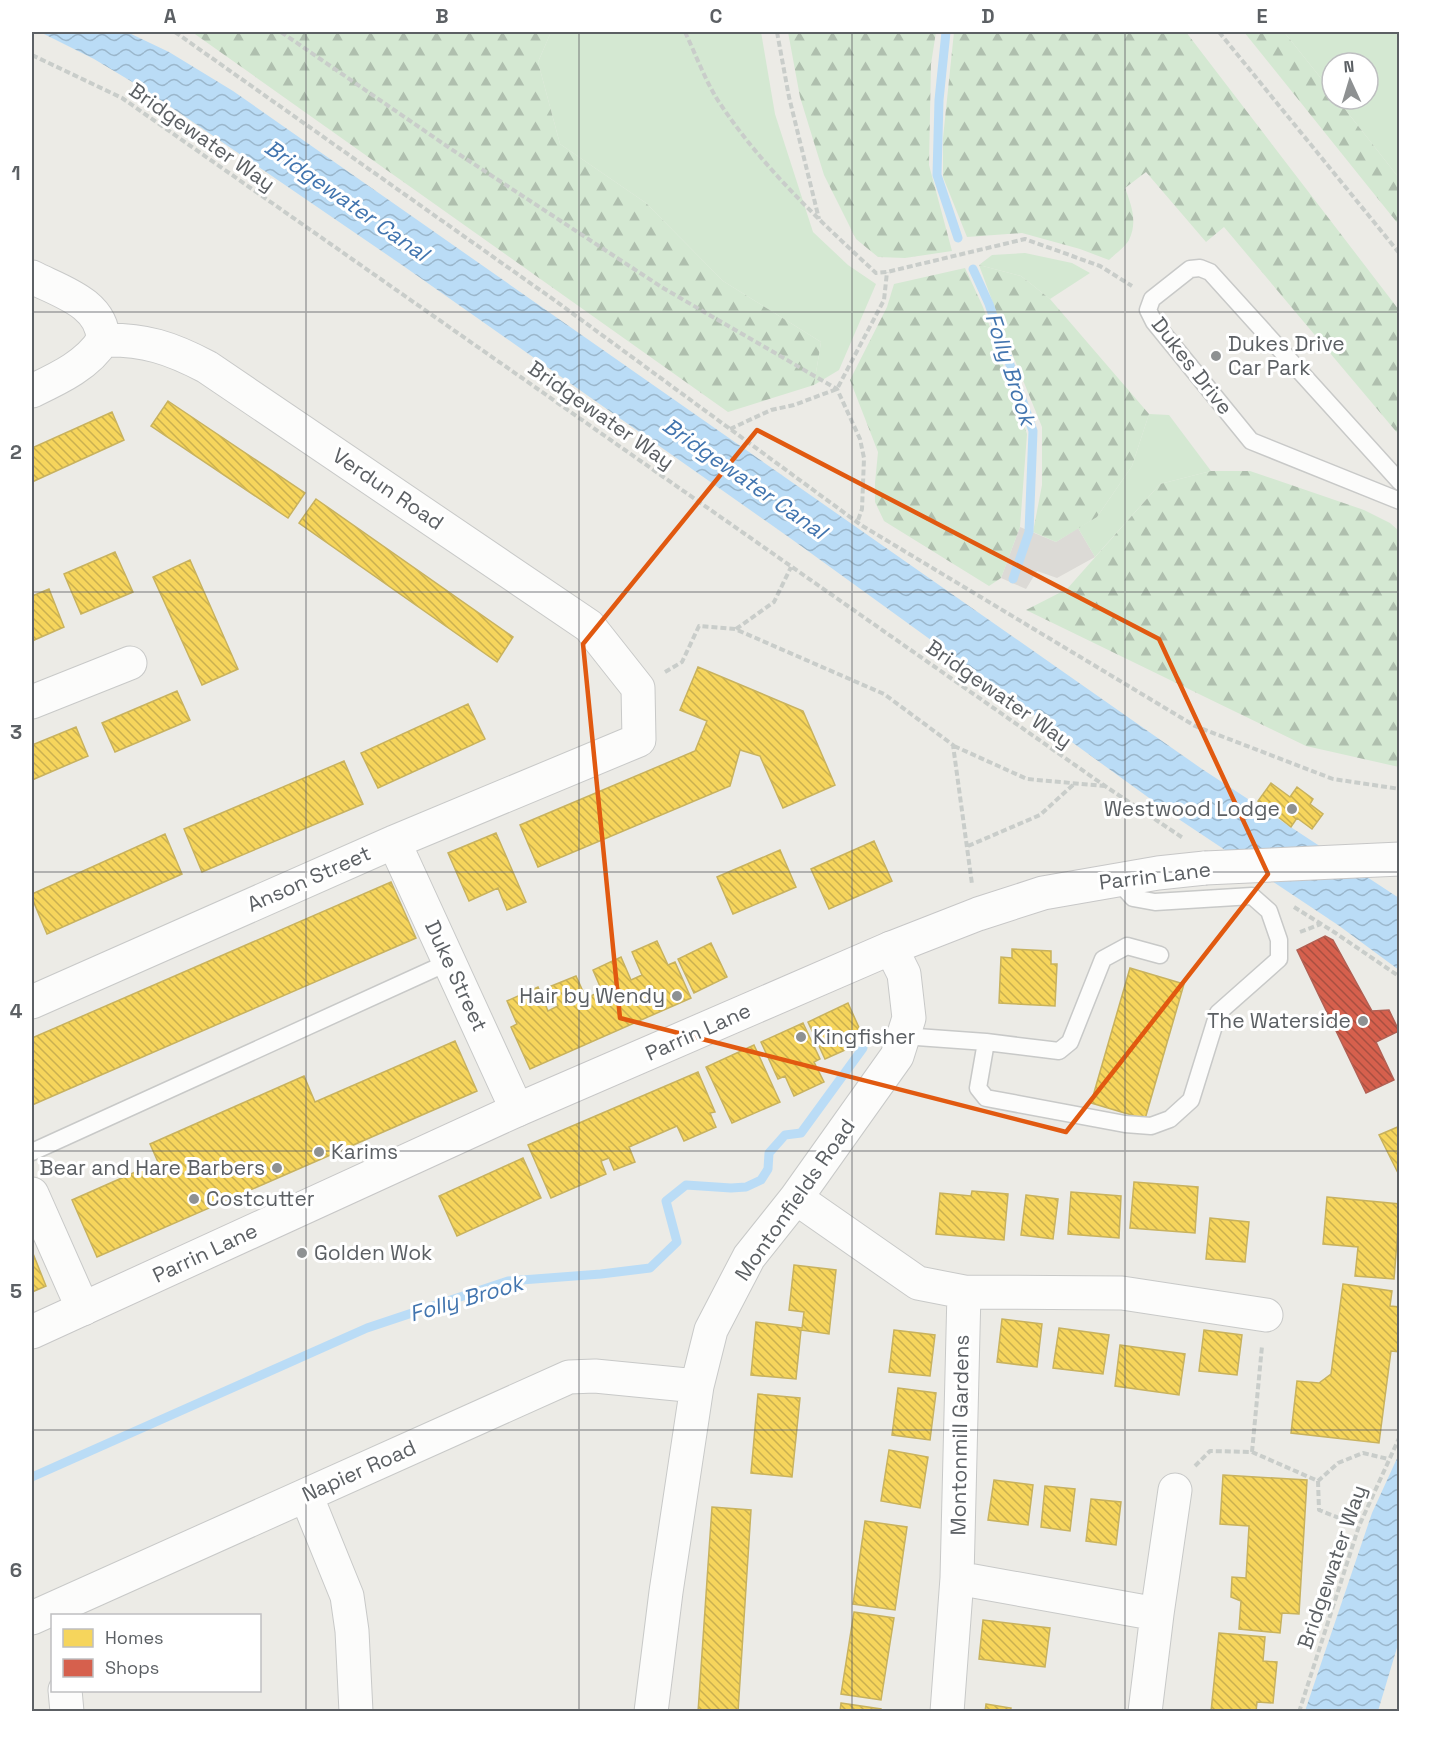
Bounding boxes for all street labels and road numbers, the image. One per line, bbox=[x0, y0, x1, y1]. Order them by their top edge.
street label: Bridgewater Way bbox=[124, 76, 280, 197]
street label: Dukes Drive bbox=[1146, 311, 1239, 420]
street label: Bridgewater Way bbox=[523, 354, 679, 475]
street label: Verdun Road bbox=[328, 441, 449, 536]
street label: Bridgewater Way bbox=[921, 633, 1077, 754]
street label: Anson Street bbox=[243, 839, 375, 918]
street label: Parrin Lane bbox=[1097, 855, 1212, 896]
street label: Duke Street bbox=[419, 916, 494, 1036]
street label: Parrin Lane bbox=[641, 996, 755, 1067]
street label: Montonfields Road bbox=[729, 1113, 861, 1286]
street label: Parrin Lane bbox=[148, 1217, 262, 1289]
street label: Montonmill Gardens bbox=[944, 1334, 975, 1536]
street label: Napier Road bbox=[298, 1433, 420, 1508]
street label: Bridgewater Way bbox=[1291, 1481, 1372, 1653]

